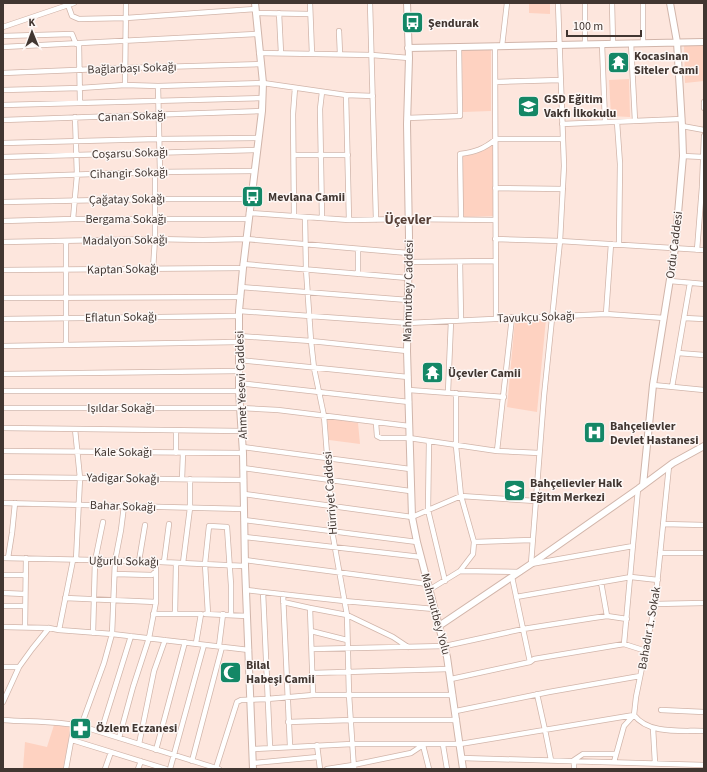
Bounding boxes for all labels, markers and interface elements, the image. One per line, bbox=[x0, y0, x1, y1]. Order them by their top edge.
bus stop icon: Şendurak bbox=[399, 10, 425, 36]
north arrow bbox=[12, 12, 52, 52]
scale bar bbox=[567, 12, 641, 38]
text: K bbox=[28, 15, 36, 30]
place label: Şendurak bbox=[428, 15, 479, 32]
text: 100 m bbox=[573, 18, 603, 35]
place label: Kocasinan Siteler Cami bbox=[634, 48, 698, 79]
temple icon: Kocasinan Siteler Cami bbox=[605, 50, 631, 76]
street label: Bağlarbaşı Sokağı bbox=[87, 58, 177, 79]
place label: GSD Eğitim Vakfı İlkokulu bbox=[543, 91, 617, 122]
school or university icon: GSD Eğitim Vakfı İlkokulu bbox=[515, 93, 541, 119]
street label: Canan Sokağı bbox=[98, 107, 166, 126]
street label: Coşarsu Sokağı bbox=[92, 144, 168, 163]
street label: Cihangir Sokağı bbox=[90, 164, 168, 183]
bus stop icon: Mevlana Camii bbox=[240, 184, 266, 210]
place label: Mevlana Camii bbox=[268, 189, 345, 206]
street label: Çağatay Sokağı bbox=[89, 190, 165, 209]
district label: Üçevler bbox=[385, 210, 432, 230]
street label: Ordu Caddesi bbox=[662, 210, 687, 280]
street label: Bergama Sokağı bbox=[85, 211, 167, 228]
street label: Madalyon Sokağı bbox=[82, 231, 168, 250]
street label: Mahmutbey Caddesi bbox=[399, 240, 418, 342]
street label: Kaptan Sokağı bbox=[87, 260, 159, 279]
street label: Eflatun Sokağı bbox=[85, 308, 157, 327]
street label: Tavukçu Sokağı bbox=[497, 308, 575, 327]
street label: Ahmet Yesevi Caddesi bbox=[231, 330, 252, 440]
temple icon: Üçevler Camii bbox=[419, 360, 445, 386]
place label: Üçevler Camii bbox=[448, 365, 521, 382]
street label: Işıldar Sokağı bbox=[87, 400, 155, 417]
place label: Bahçelievler Devlet Hastanesi bbox=[610, 418, 698, 449]
hospital icon: Bahçelievler Devlet Hastanesi bbox=[582, 420, 608, 446]
street label: Kale Sokağı bbox=[94, 444, 152, 461]
street label: Hürriyet Caddesi bbox=[319, 451, 342, 535]
street label: Yadigar Sokağı bbox=[85, 469, 160, 488]
place label: Bahçelievler Halk Eğitm Merkezi bbox=[530, 475, 623, 506]
school or university icon: Bahçelievler Halk Eğitm Merkezi bbox=[502, 477, 528, 503]
street label: Bahar Sokağı bbox=[90, 497, 156, 516]
street label: Uğurlu Sokağı bbox=[89, 552, 159, 571]
street label: Mahmutbey Yolu bbox=[416, 571, 455, 657]
street label: Bahadır 1. Sokak bbox=[634, 585, 665, 671]
place label: Bilal Habeşi Camii bbox=[246, 657, 315, 688]
mosque icon: Bilal Habeşi Camii bbox=[218, 659, 244, 685]
pharmacy icon: Özlem Eczanesi bbox=[68, 715, 94, 741]
place label: Özlem Eczanesi bbox=[96, 720, 177, 737]

